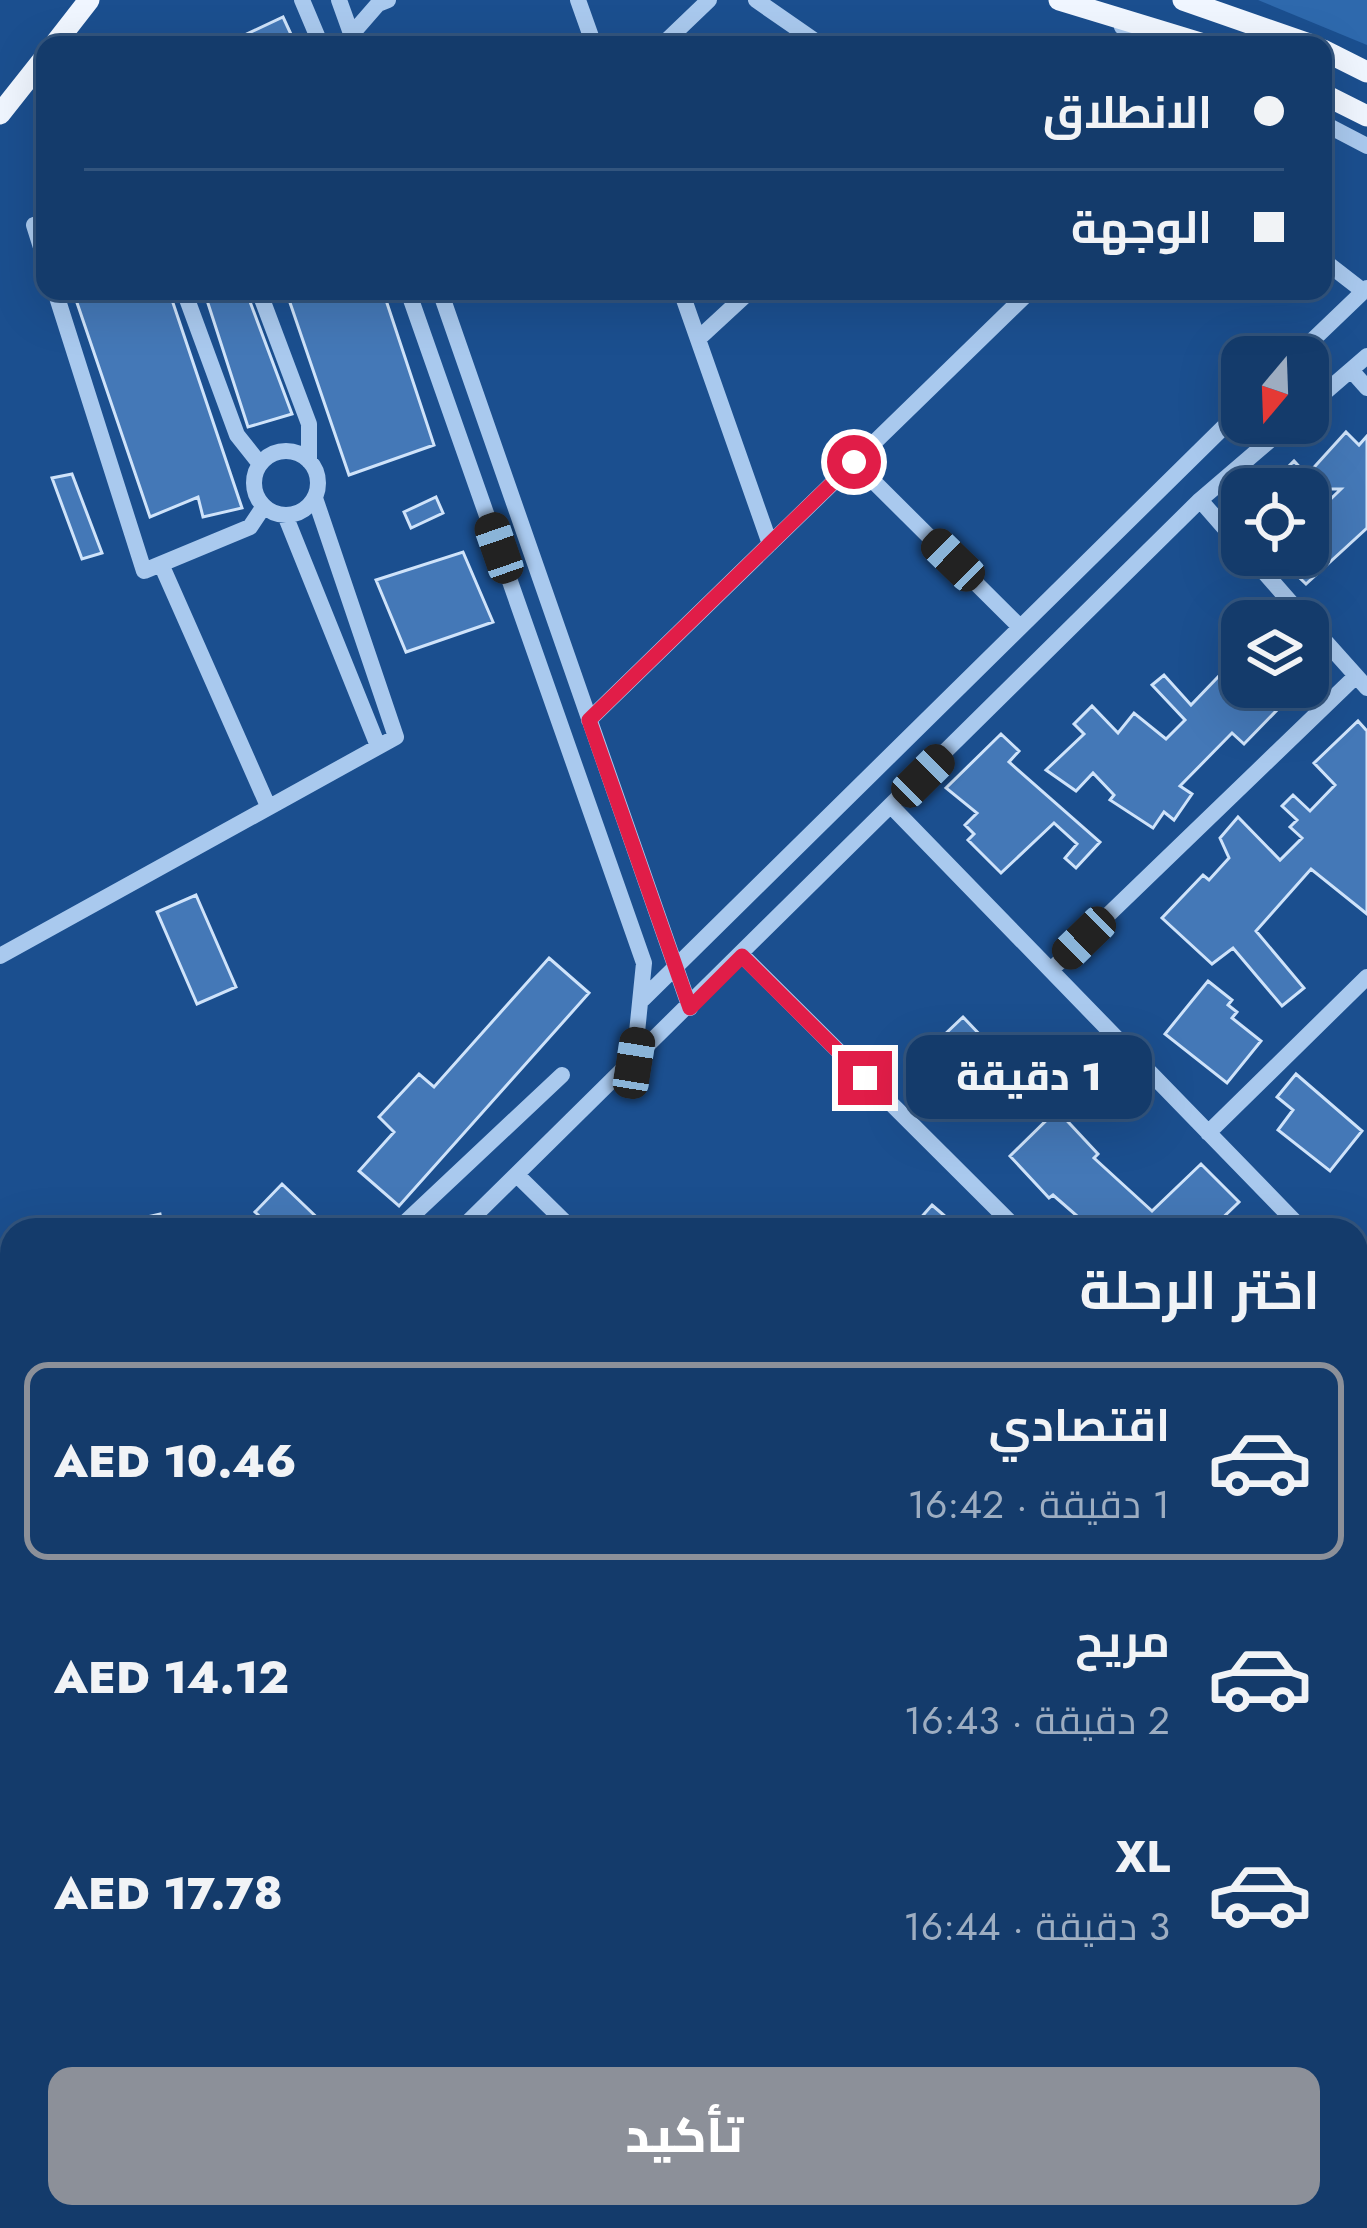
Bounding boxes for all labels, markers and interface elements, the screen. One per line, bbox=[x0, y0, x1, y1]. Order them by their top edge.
text: الانطلاق bbox=[1043, 80, 1212, 145]
text: الوجهة bbox=[1071, 195, 1212, 260]
north arrow bbox=[1221, 336, 1329, 444]
map controls bbox=[1221, 336, 1329, 708]
route start bbox=[827, 435, 881, 489]
button: locate bbox=[1221, 468, 1329, 576]
car bbox=[470, 508, 528, 588]
car bbox=[915, 522, 991, 598]
button: layers bbox=[1221, 600, 1329, 708]
car bbox=[885, 738, 961, 814]
car bbox=[1046, 900, 1122, 976]
car bbox=[611, 1025, 657, 1101]
callout: 1 دقيقة bbox=[907, 1036, 1153, 1120]
text: 1 دقيقة bbox=[956, 1048, 1102, 1105]
route end bbox=[838, 1051, 892, 1105]
text: اختر الرحلة bbox=[1079, 1251, 1320, 1329]
text: اقتصادي bbox=[989, 1393, 1170, 1458]
icon: car bbox=[1206, 1407, 1314, 1515]
text: AED 10.46 bbox=[54, 1429, 297, 1494]
text: 1 دقيقة · 16:42 bbox=[908, 1476, 1170, 1533]
text: مريح bbox=[1075, 1609, 1170, 1674]
icon: car bbox=[1206, 1623, 1314, 1731]
text: AED 14.12 bbox=[54, 1645, 289, 1710]
text: 2 دقيقة · 16:43 bbox=[904, 1692, 1170, 1749]
text: XL bbox=[1115, 1824, 1170, 1889]
icon: car bbox=[1206, 1839, 1314, 1947]
text: AED 17.78 bbox=[54, 1861, 283, 1926]
text: 3 دقيقة · 16:44 bbox=[903, 1898, 1170, 1955]
button: تأكيد bbox=[48, 2067, 1320, 2205]

